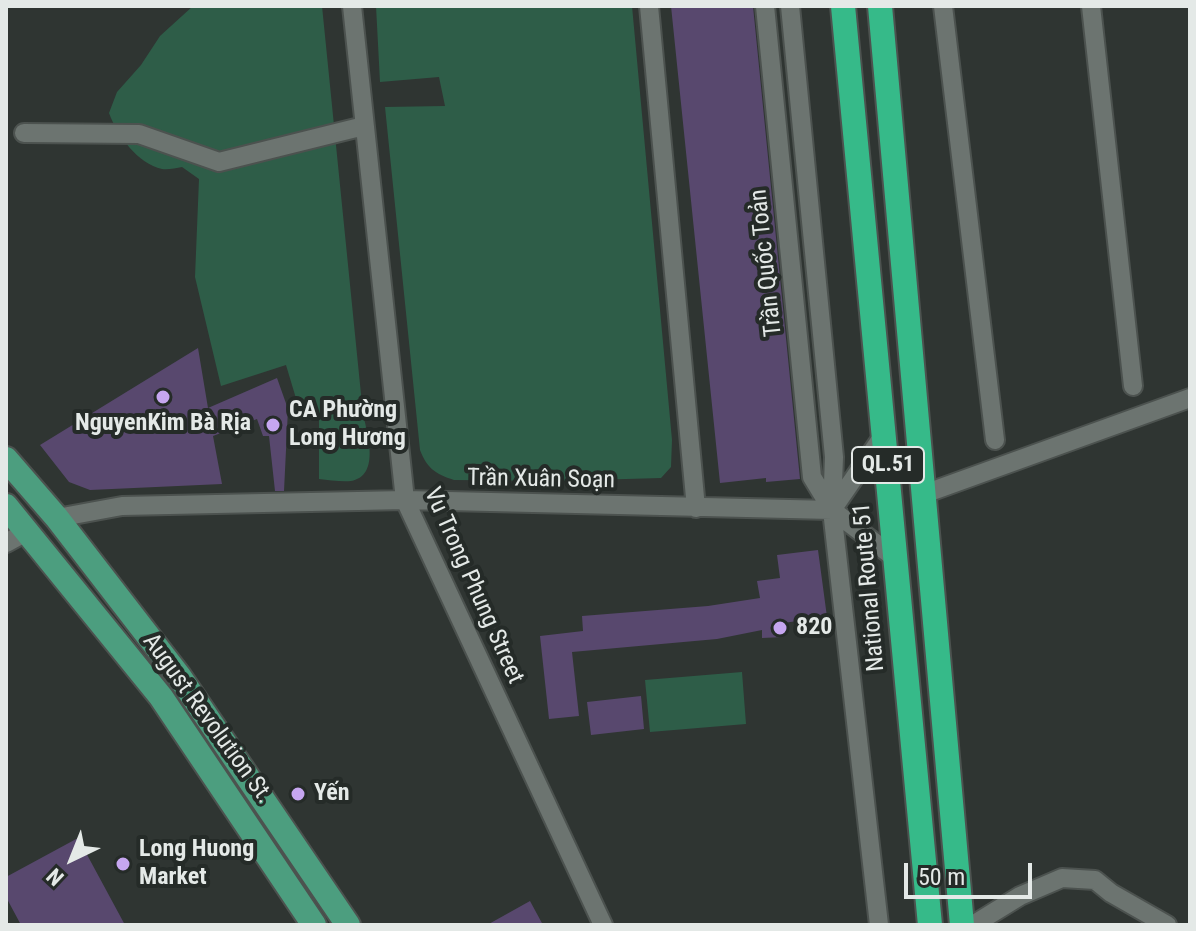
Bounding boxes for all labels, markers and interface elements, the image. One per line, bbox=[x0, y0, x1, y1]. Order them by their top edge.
street label: Trần Quốc Toản bbox=[745, 188, 789, 338]
marker: NguyenKim Bà Rịa bbox=[154, 388, 172, 406]
place label: CA Phường Long Hương bbox=[289, 397, 406, 453]
place label: NguyenKim Bà Rịa bbox=[75, 410, 251, 438]
marker: CA Phường Long Hương bbox=[264, 416, 282, 434]
road number: QL.51 bbox=[852, 447, 924, 483]
street label: Trần Xuân Soạn bbox=[467, 464, 615, 496]
street label: Vu Trong Phung Street bbox=[417, 483, 529, 689]
street label: National Route 51 bbox=[848, 502, 892, 672]
place label: 820 bbox=[796, 614, 832, 642]
marker: 820 bbox=[771, 619, 789, 637]
street label: August Revolution St. bbox=[136, 628, 278, 810]
place label: Yến bbox=[314, 780, 350, 808]
marker: Yến bbox=[289, 785, 307, 803]
north arrow bbox=[32, 819, 112, 899]
place label: Long Huong Market bbox=[139, 836, 254, 892]
scale bar bbox=[908, 847, 1036, 897]
marker: Long Huong Market bbox=[114, 855, 132, 873]
text: N bbox=[42, 863, 69, 891]
text: 50 m bbox=[918, 863, 965, 891]

